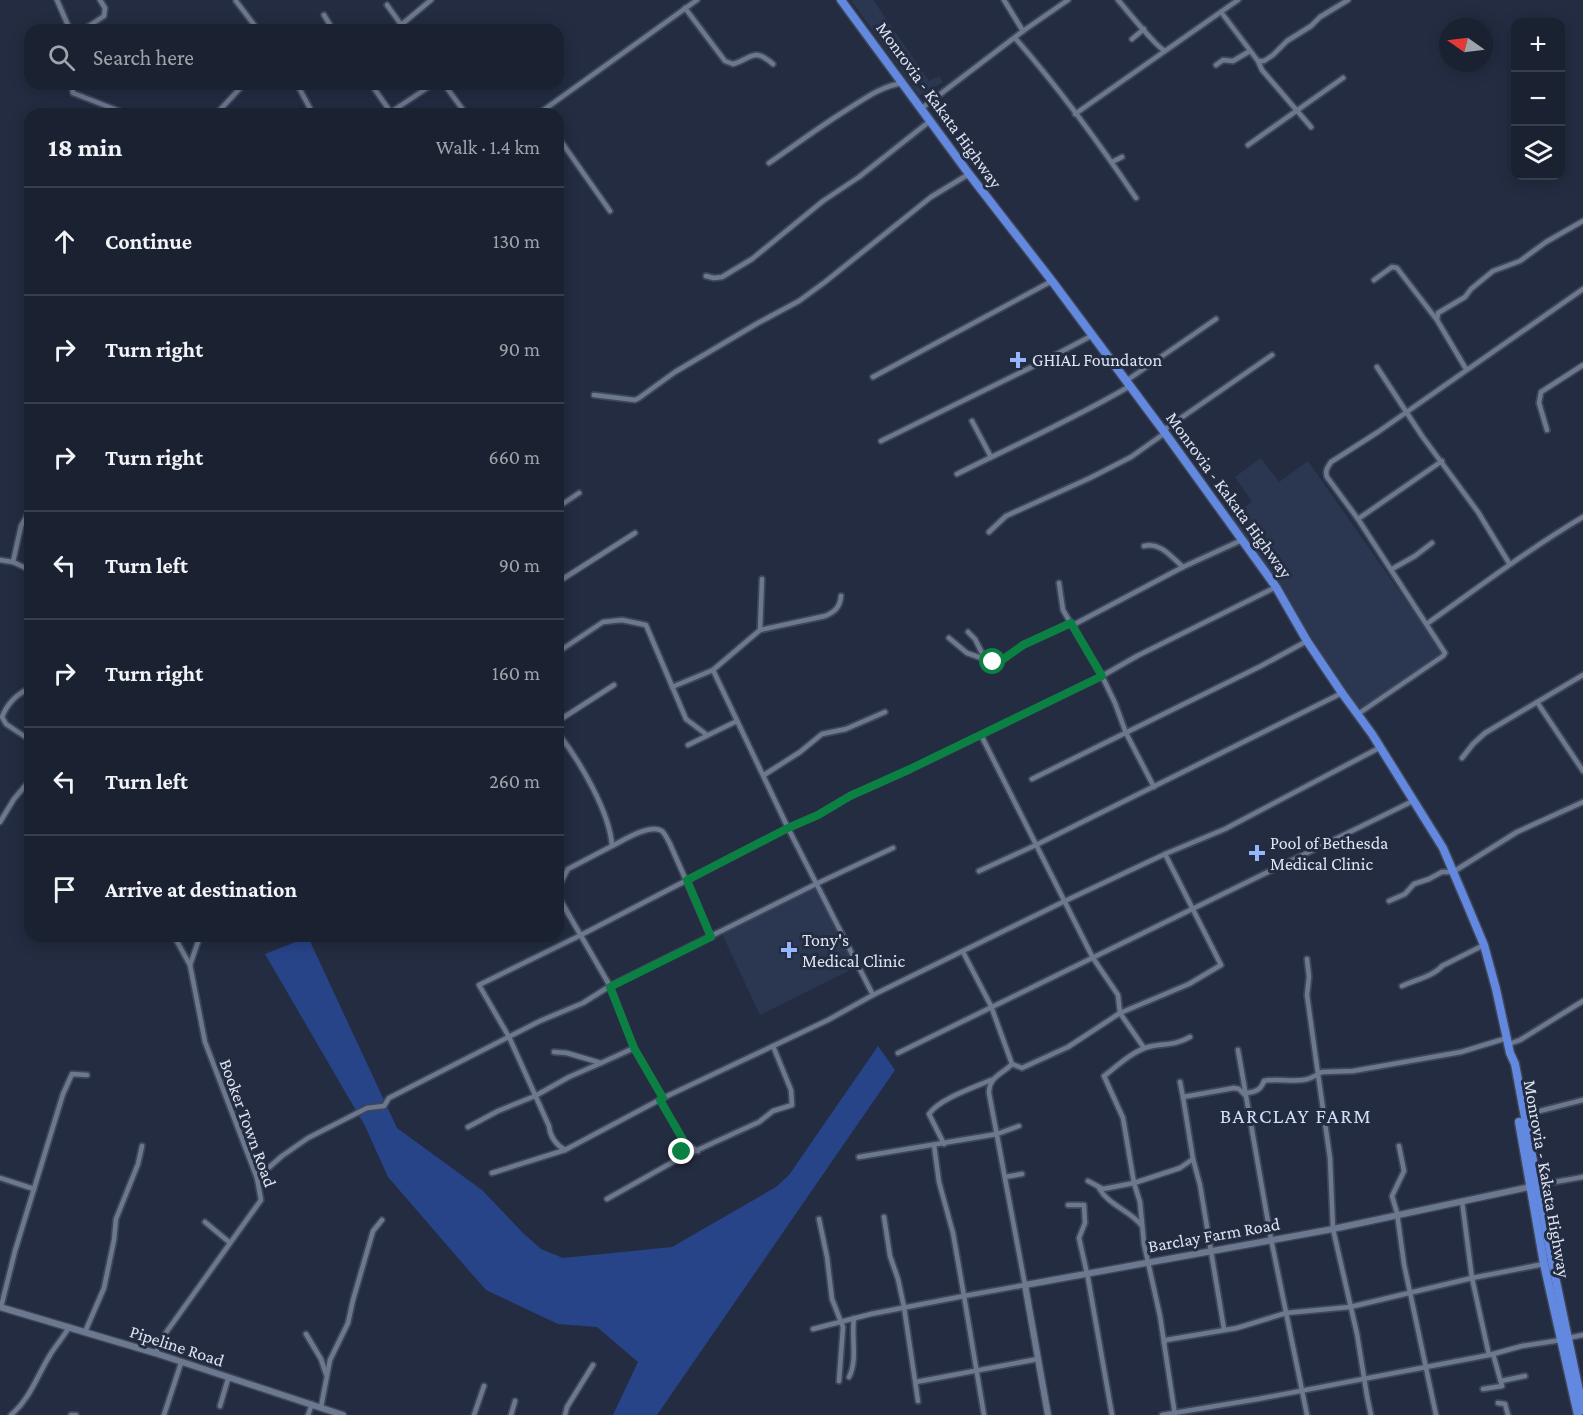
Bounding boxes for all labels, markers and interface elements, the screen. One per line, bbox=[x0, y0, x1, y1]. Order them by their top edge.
street label: Monrovia - Kakata Highway bbox=[872, 18, 1006, 193]
north arrow bbox=[1439, 18, 1493, 72]
map controls bbox=[1511, 18, 1565, 180]
button: + bbox=[1511, 18, 1565, 72]
search box bbox=[24, 24, 564, 90]
icon: search bbox=[45, 41, 78, 74]
text: Search here bbox=[93, 45, 194, 70]
button: − bbox=[1511, 72, 1565, 126]
button: layers bbox=[1511, 126, 1565, 180]
text: 18 min bbox=[48, 133, 122, 162]
text: Walk · 1.4 km bbox=[436, 136, 540, 158]
icon: ahead bbox=[48, 225, 81, 258]
text: Continue bbox=[105, 229, 192, 254]
text: 130 m bbox=[493, 230, 540, 252]
icon: right bbox=[48, 333, 81, 366]
text: Turn right bbox=[105, 337, 203, 362]
text: 90 m bbox=[499, 338, 540, 360]
place label: GHIAL Foundaton bbox=[1032, 350, 1162, 370]
marker: GHIAL Foundaton bbox=[1009, 351, 1027, 369]
street label: Monrovia - Kakata Highway bbox=[1162, 408, 1296, 583]
icon: right bbox=[48, 441, 81, 474]
text: Turn right bbox=[105, 445, 203, 470]
text: 660 m bbox=[489, 446, 540, 468]
icon: left bbox=[48, 549, 81, 582]
text: Turn left bbox=[105, 553, 188, 578]
text: 90 m bbox=[499, 554, 540, 576]
route start bbox=[979, 648, 1005, 674]
icon: right bbox=[48, 657, 81, 690]
text: Turn right bbox=[105, 661, 203, 686]
text: 160 m bbox=[492, 662, 540, 684]
icon: left bbox=[48, 765, 81, 798]
text: Turn left bbox=[105, 769, 188, 794]
text: 260 m bbox=[489, 770, 540, 792]
place label: Pool of Bethesda Medical Clinic bbox=[1270, 833, 1388, 874]
marker: Pool of Bethesda Medical Clinic bbox=[1248, 844, 1266, 862]
icon: arrive bbox=[48, 873, 81, 906]
text: Arrive at destination bbox=[105, 877, 297, 902]
place label: Tony's Medical Clinic bbox=[802, 930, 905, 971]
marker: Tony's Medical Clinic bbox=[780, 941, 798, 959]
street label: Booker Town Road bbox=[216, 1056, 281, 1190]
street label: Monrovia - Kakata Highway bbox=[1520, 1079, 1574, 1280]
district label: BARCLAY FARM bbox=[1220, 1104, 1372, 1128]
route end bbox=[668, 1138, 694, 1164]
street label: Barclay Farm Road bbox=[1146, 1213, 1282, 1256]
street label: Pipeline Road bbox=[127, 1321, 227, 1371]

